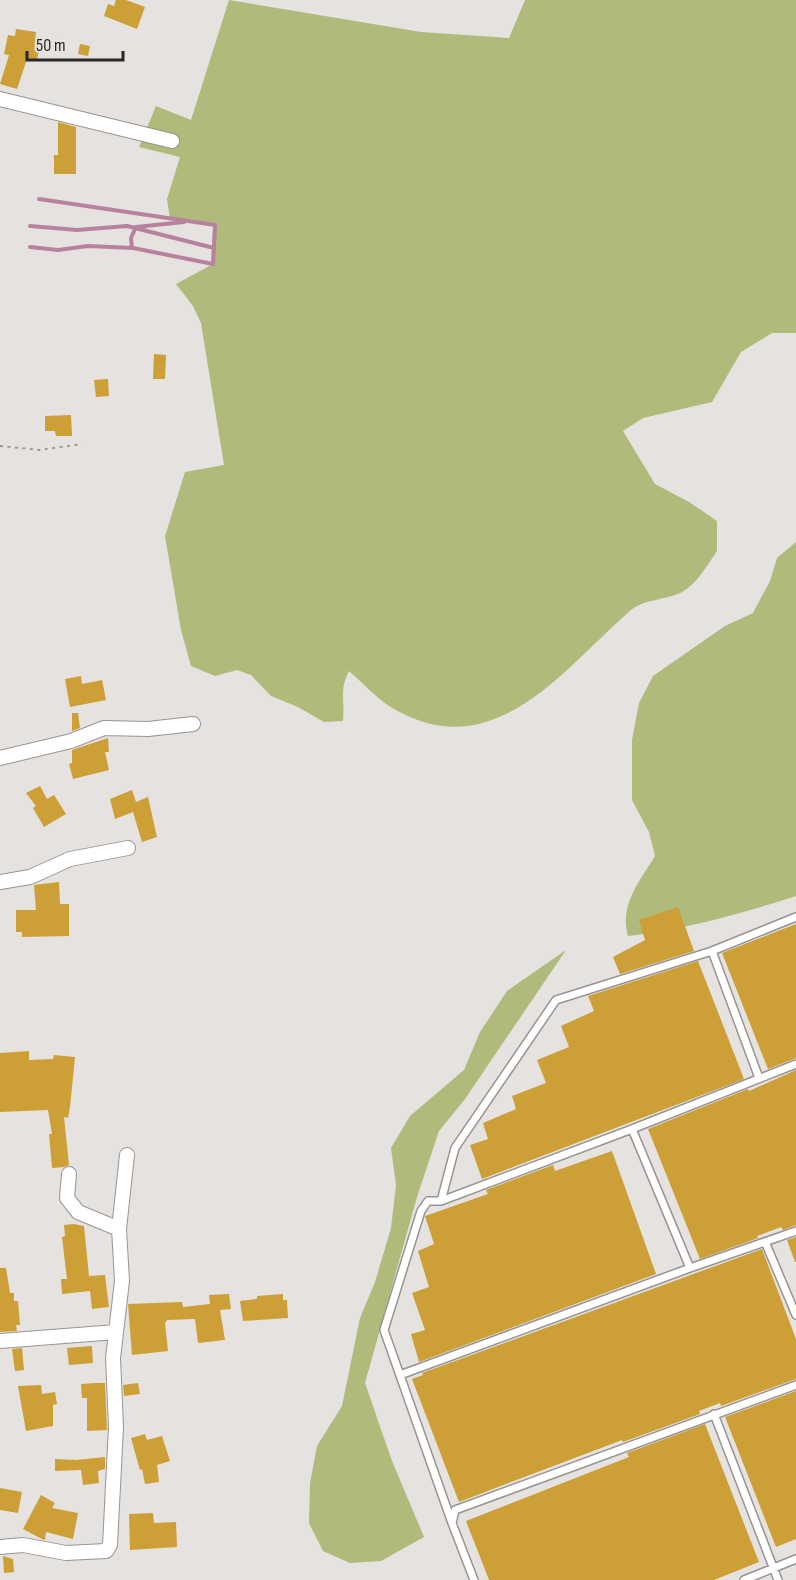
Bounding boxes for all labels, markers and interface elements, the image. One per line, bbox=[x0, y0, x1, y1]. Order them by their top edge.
scale bar bbox=[27, 24, 123, 62]
text: 50 m bbox=[36, 35, 66, 56]

